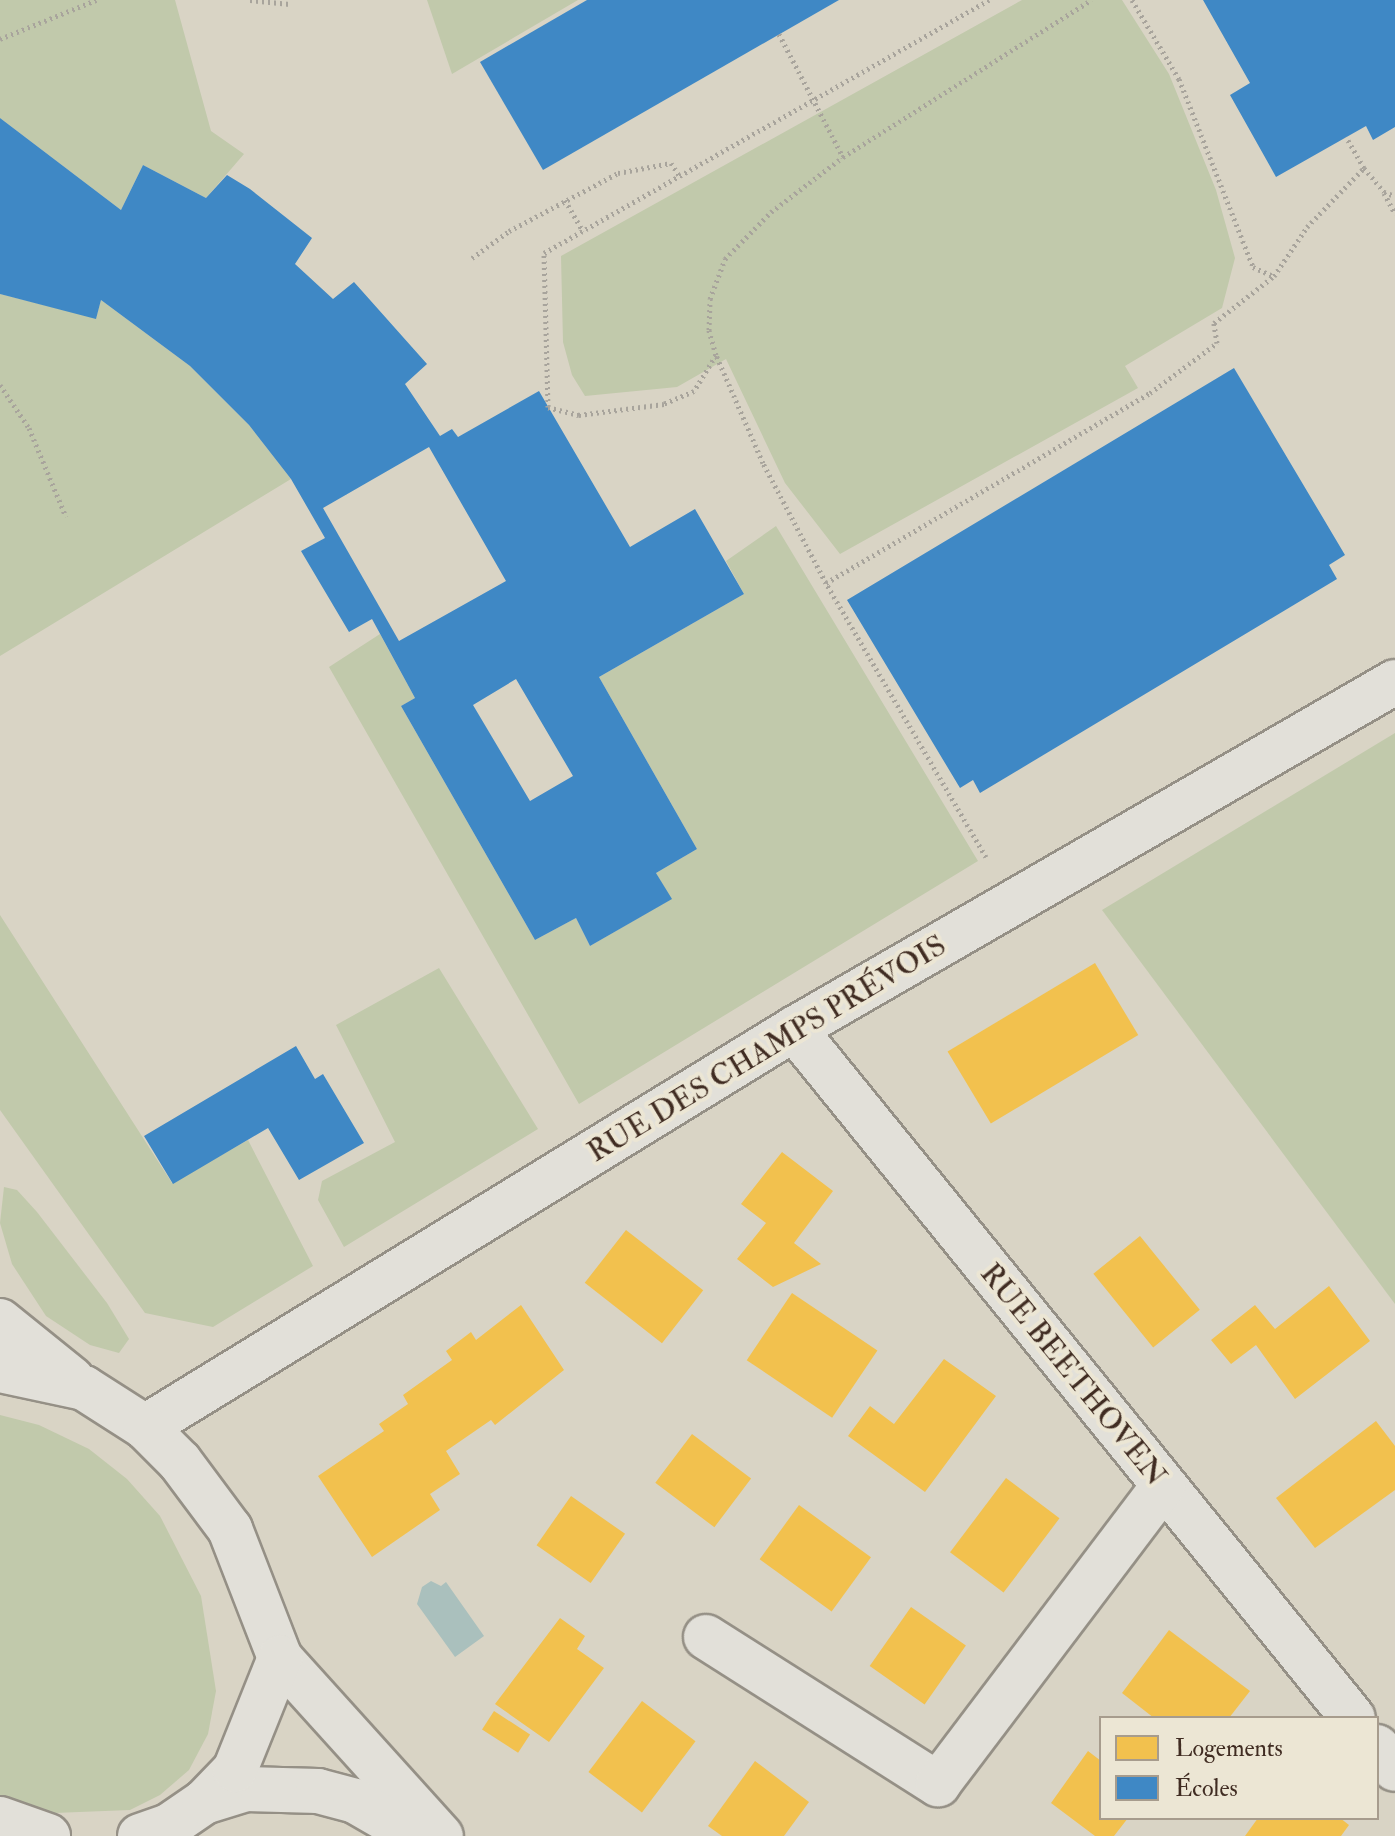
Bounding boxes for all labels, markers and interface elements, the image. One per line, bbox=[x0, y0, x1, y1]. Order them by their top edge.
street label: RUE DES CHAMPS PRÉVOIS bbox=[581, 928, 953, 1170]
street label: RUE BEETHOVEN bbox=[972, 1256, 1174, 1494]
legend bbox=[1099, 1716, 1379, 1820]
text: Logements bbox=[1175, 1733, 1283, 1764]
text: Écoles bbox=[1175, 1773, 1238, 1804]

